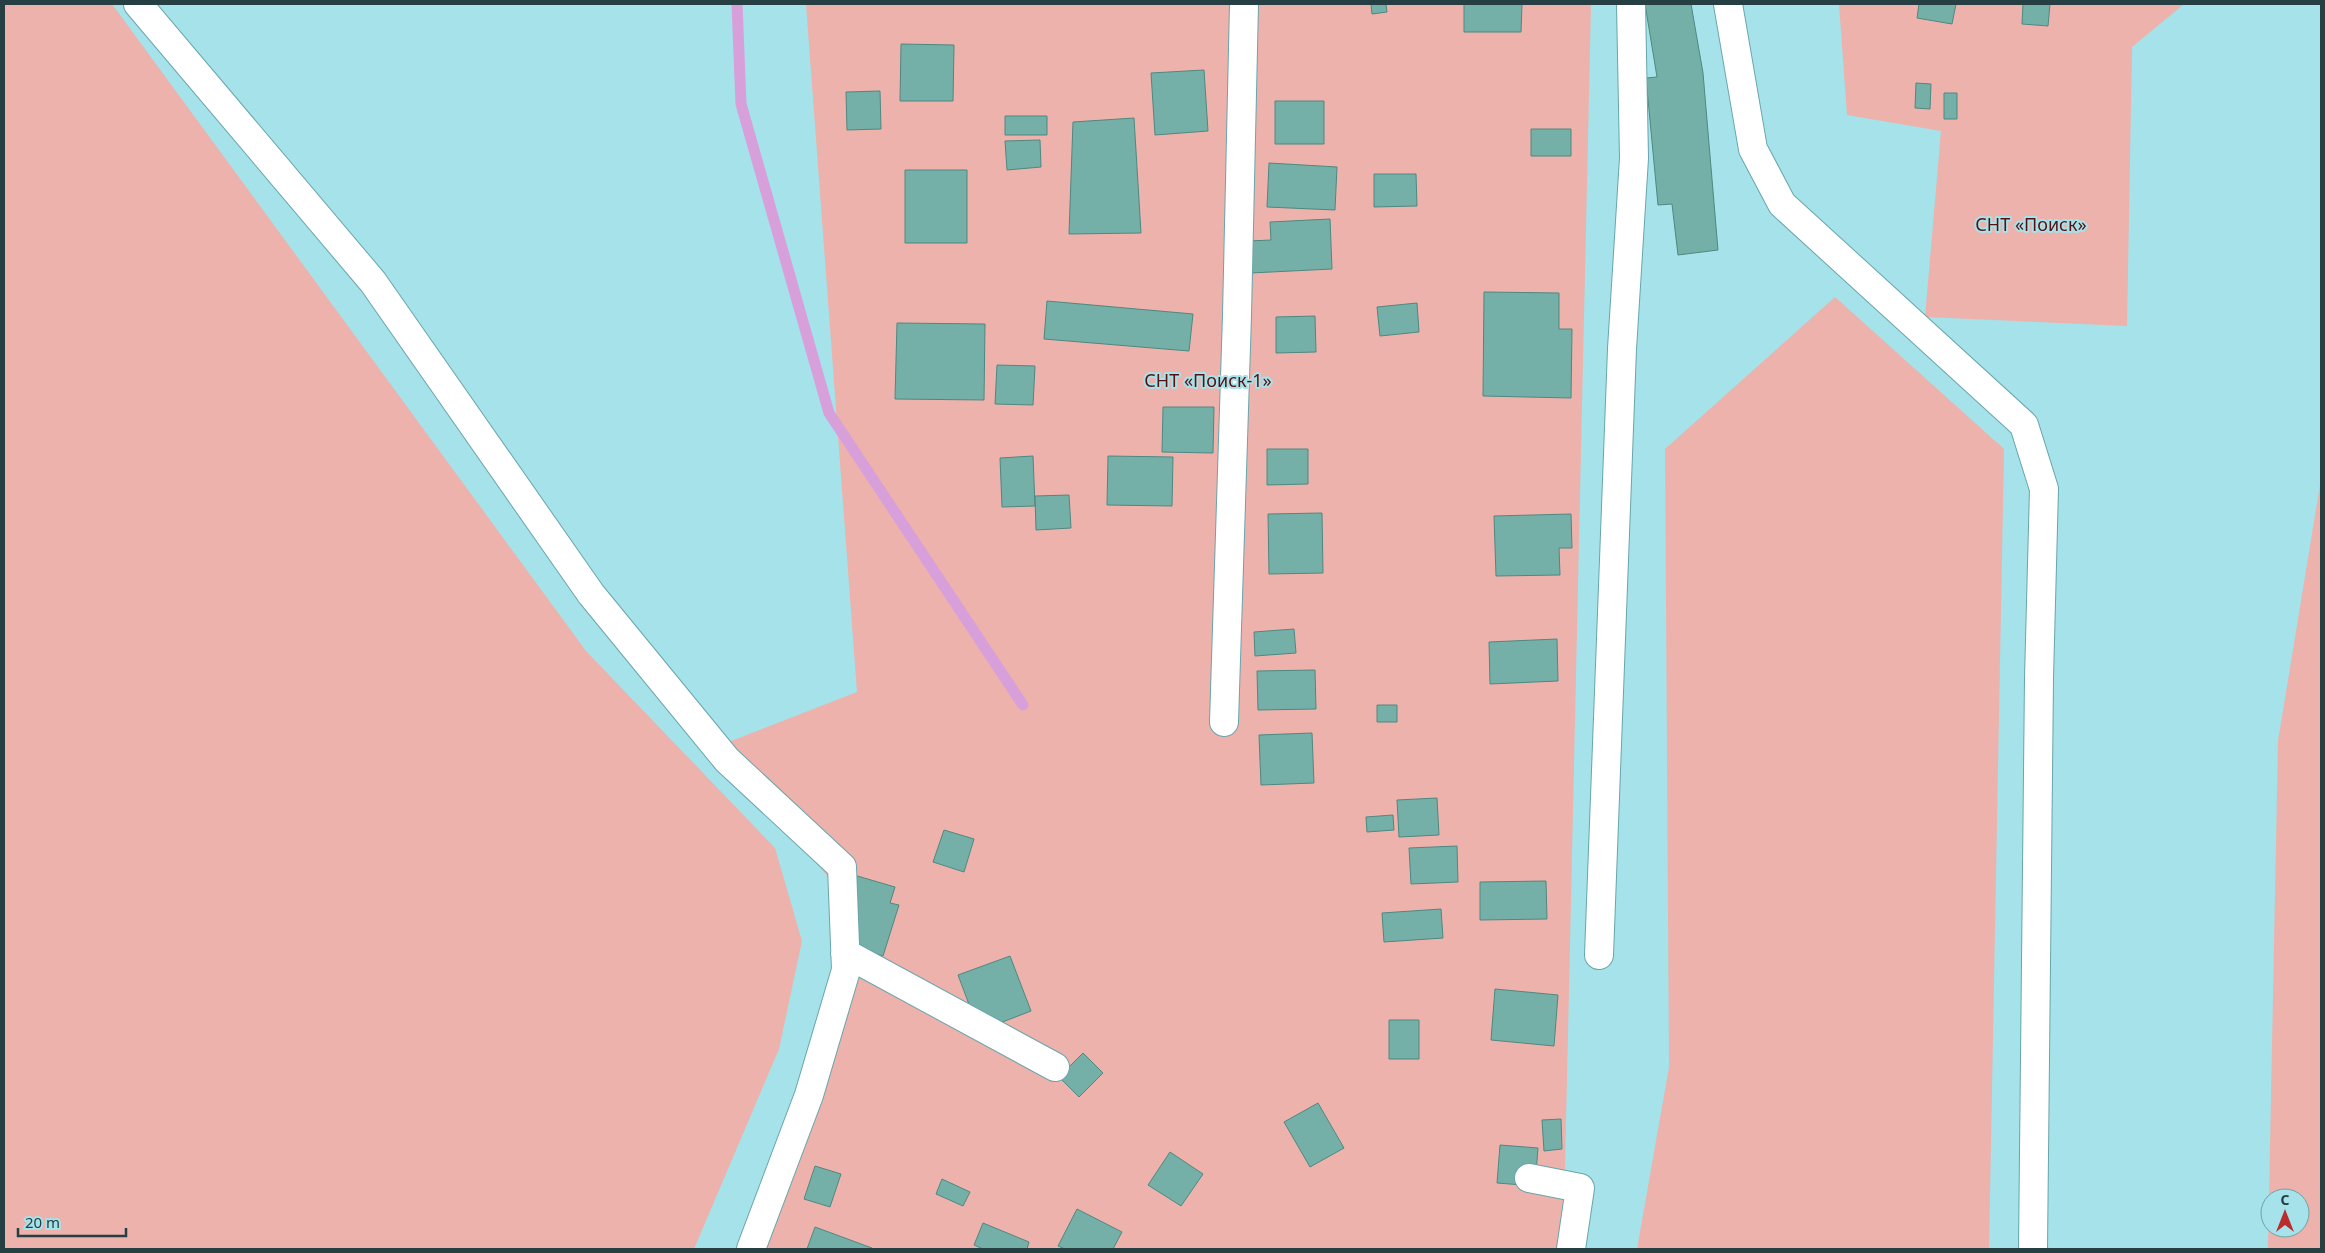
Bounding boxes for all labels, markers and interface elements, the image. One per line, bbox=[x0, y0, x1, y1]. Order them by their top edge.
park label: СНТ «Поиск» bbox=[1975, 212, 2087, 236]
park label: СНТ «Поиск-1» bbox=[1144, 368, 1272, 392]
north arrow bbox=[2260, 1188, 2310, 1238]
text: С bbox=[2280, 1190, 2290, 1209]
scale bar bbox=[18, 1206, 125, 1238]
text: 20 m bbox=[25, 1212, 60, 1232]

